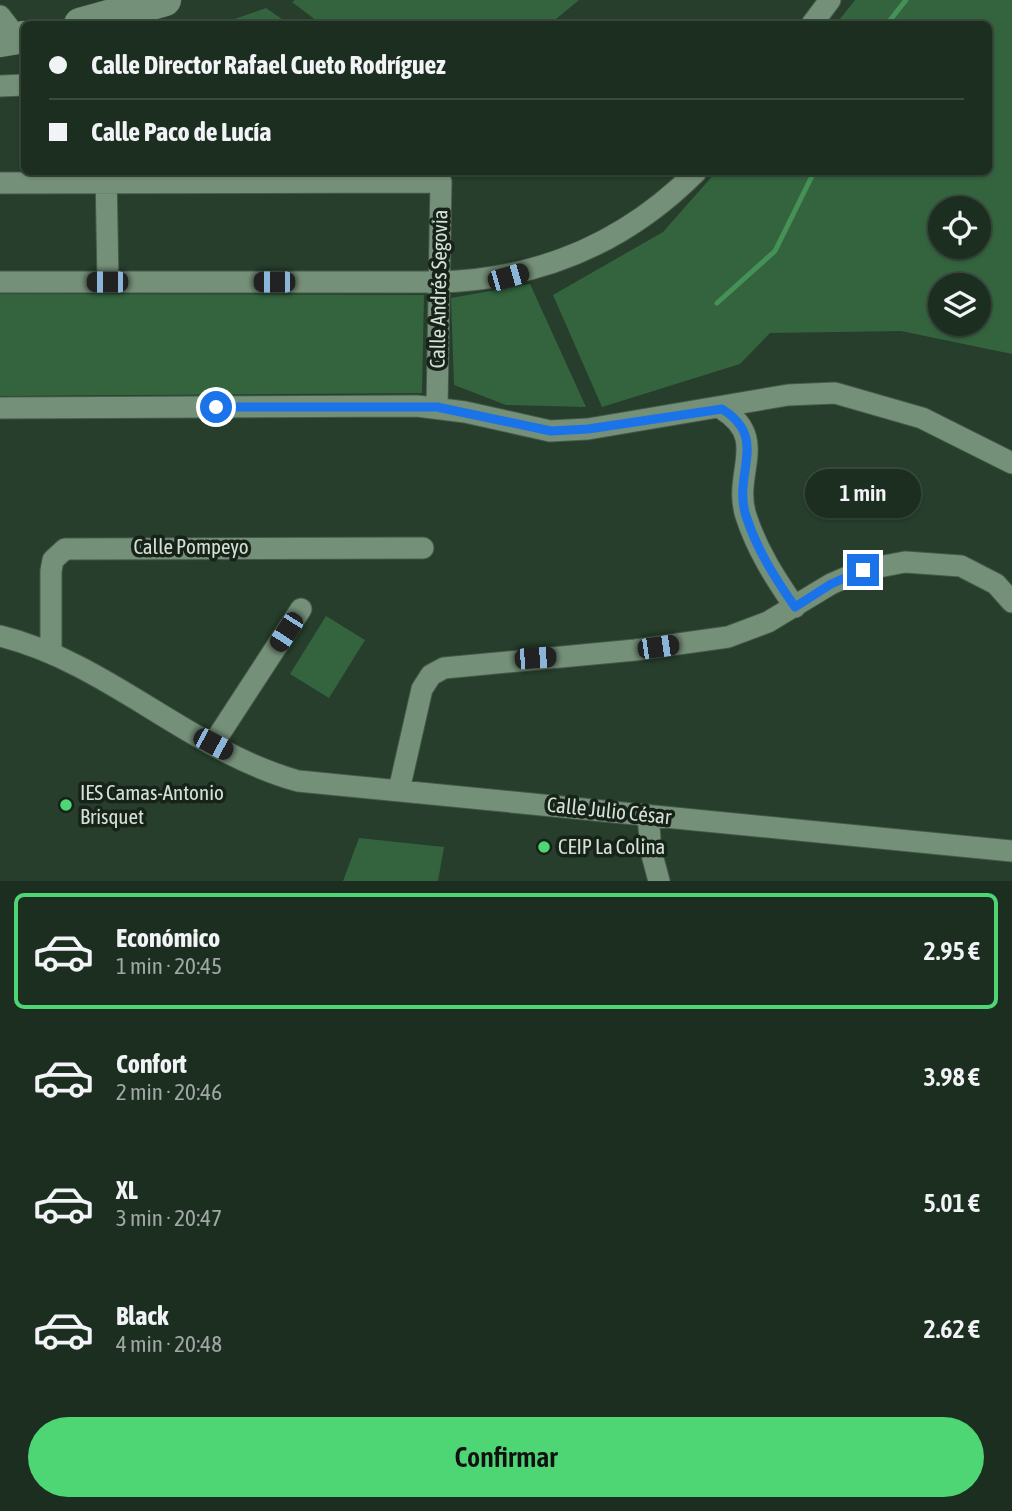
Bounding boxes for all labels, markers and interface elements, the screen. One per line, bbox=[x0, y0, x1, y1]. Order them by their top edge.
text: Calle Director Rafael Cueto Rodríguez bbox=[91, 50, 446, 80]
text: Calle Paco de Lucía bbox=[91, 117, 271, 147]
map controls bbox=[928, 196, 991, 336]
button: locate bbox=[928, 196, 991, 259]
street label: Calle Andrés Segovia bbox=[425, 209, 451, 369]
car bbox=[485, 261, 532, 293]
car bbox=[87, 272, 129, 293]
car bbox=[254, 272, 296, 293]
button: layers bbox=[928, 273, 991, 336]
route start bbox=[200, 391, 232, 423]
callout: 1 min bbox=[805, 468, 921, 518]
text: 1 min bbox=[840, 480, 886, 506]
street label: Calle Pompeyo bbox=[133, 534, 249, 558]
route end bbox=[847, 554, 879, 586]
car bbox=[266, 609, 307, 655]
car bbox=[636, 634, 681, 660]
car bbox=[514, 646, 557, 670]
car bbox=[190, 725, 237, 763]
place label: IES Camas-Antonio Brisquet bbox=[80, 780, 224, 828]
street label: Calle Julio César bbox=[546, 792, 673, 829]
marker: IES Camas-Antonio Brisquet bbox=[58, 797, 74, 813]
place label: CEIP La Colina bbox=[558, 834, 665, 858]
marker: CEIP La Colina bbox=[536, 839, 552, 855]
icon: car bbox=[32, 920, 95, 983]
text: Económico bbox=[116, 923, 220, 953]
text: 2.95 € bbox=[923, 936, 980, 966]
text: 1 min · 20:45 bbox=[116, 953, 222, 979]
icon: car bbox=[32, 1046, 95, 1109]
text: Confort bbox=[116, 1049, 187, 1079]
text: 3.98 € bbox=[923, 1062, 980, 1092]
text: 2 min · 20:46 bbox=[116, 1079, 222, 1105]
icon: car bbox=[32, 1172, 95, 1235]
text: XL bbox=[116, 1175, 138, 1205]
text: 5.01 € bbox=[923, 1188, 980, 1218]
text: 3 min · 20:47 bbox=[116, 1205, 222, 1231]
icon: car bbox=[32, 1298, 95, 1361]
text: Black bbox=[116, 1301, 168, 1331]
text: 2.62 € bbox=[923, 1314, 980, 1344]
text: 4 min · 20:48 bbox=[116, 1331, 222, 1357]
button: Confirmar bbox=[28, 1417, 984, 1497]

